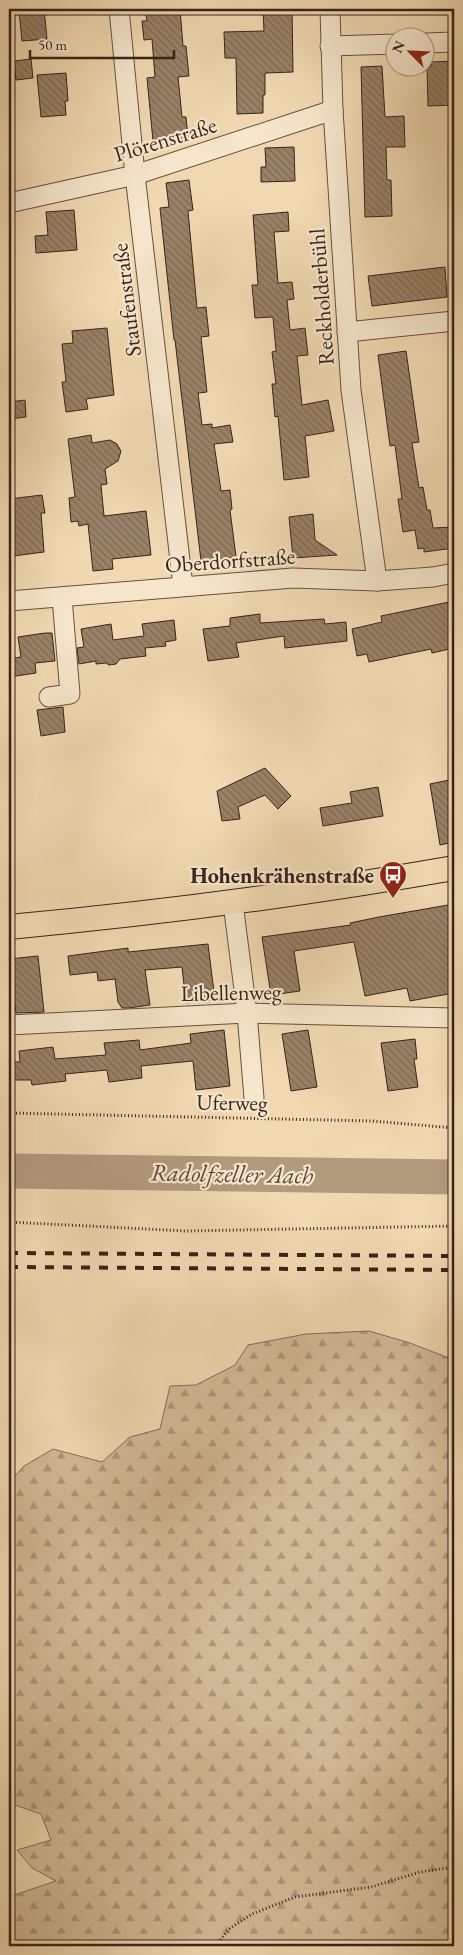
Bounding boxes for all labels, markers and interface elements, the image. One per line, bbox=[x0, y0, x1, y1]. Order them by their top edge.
scale bar bbox=[30, 28, 174, 60]
north arrow bbox=[386, 28, 436, 78]
text: 50 m bbox=[38, 35, 67, 54]
text: N bbox=[388, 37, 409, 56]
street label: Plörenstraße bbox=[110, 110, 220, 169]
street label: Reckholderbühl bbox=[302, 228, 341, 366]
street label: Staufenstraße bbox=[105, 241, 148, 358]
street label: Oberdorfstraße bbox=[164, 541, 296, 580]
bus stop icon: Hohenkrähenstraße bbox=[378, 860, 408, 899]
place label: Hohenkrähenstraße bbox=[190, 861, 374, 890]
street label: Libellenweg bbox=[180, 977, 282, 1008]
street label: Uferweg bbox=[196, 1087, 268, 1118]
water label: Radolfzeller Aach bbox=[150, 1157, 314, 1190]

